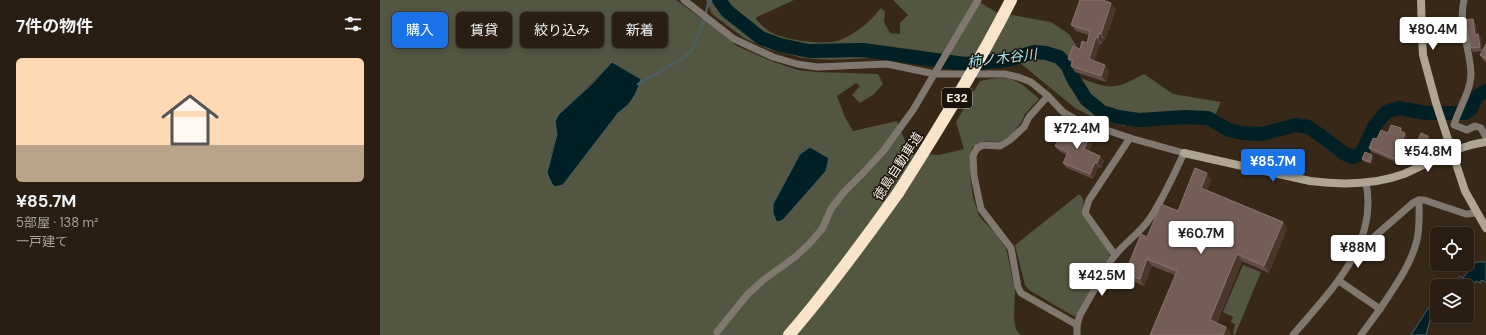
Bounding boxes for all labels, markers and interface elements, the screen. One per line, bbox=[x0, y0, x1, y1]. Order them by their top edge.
chip: 購入 bbox=[392, 12, 448, 48]
chip: 賃貸 bbox=[456, 12, 512, 48]
chip: 絞り込み bbox=[520, 12, 604, 48]
chip: 新着 bbox=[612, 12, 668, 48]
icon: filters bbox=[342, 13, 364, 35]
text: 7件の物件 bbox=[16, 15, 93, 37]
pin: ¥80.4M bbox=[1400, 17, 1466, 51]
text: ¥80.4M bbox=[1409, 21, 1457, 38]
water label: 柿ノ木谷川 bbox=[966, 45, 1040, 71]
icon: home bbox=[154, 84, 226, 156]
road number: E32 bbox=[942, 88, 972, 108]
pin: ¥72.4M bbox=[1044, 116, 1110, 150]
text: ¥72.4M bbox=[1054, 120, 1100, 137]
street label: 徳島自動車道 bbox=[870, 129, 926, 203]
pin: ¥54.8M bbox=[1395, 139, 1461, 173]
text: ¥54.8M bbox=[1404, 143, 1452, 160]
pin: ¥85.7M bbox=[1240, 149, 1306, 183]
text: ¥85.7M bbox=[1250, 153, 1296, 170]
text: ¥85.7M bbox=[16, 190, 76, 212]
text: 5部屋 · 138 m² bbox=[16, 214, 98, 231]
pin: ¥60.7M bbox=[1168, 221, 1234, 255]
text: ¥60.7M bbox=[1178, 225, 1224, 242]
map controls bbox=[1430, 227, 1474, 323]
button: locate bbox=[1430, 227, 1474, 271]
text: 一戸建て bbox=[16, 233, 68, 250]
pin: ¥88M bbox=[1334, 235, 1382, 269]
text: ¥88M bbox=[1340, 239, 1376, 256]
pin: ¥42.5M bbox=[1069, 263, 1135, 297]
text: ¥42.5M bbox=[1078, 267, 1126, 284]
button: layers bbox=[1430, 279, 1474, 323]

